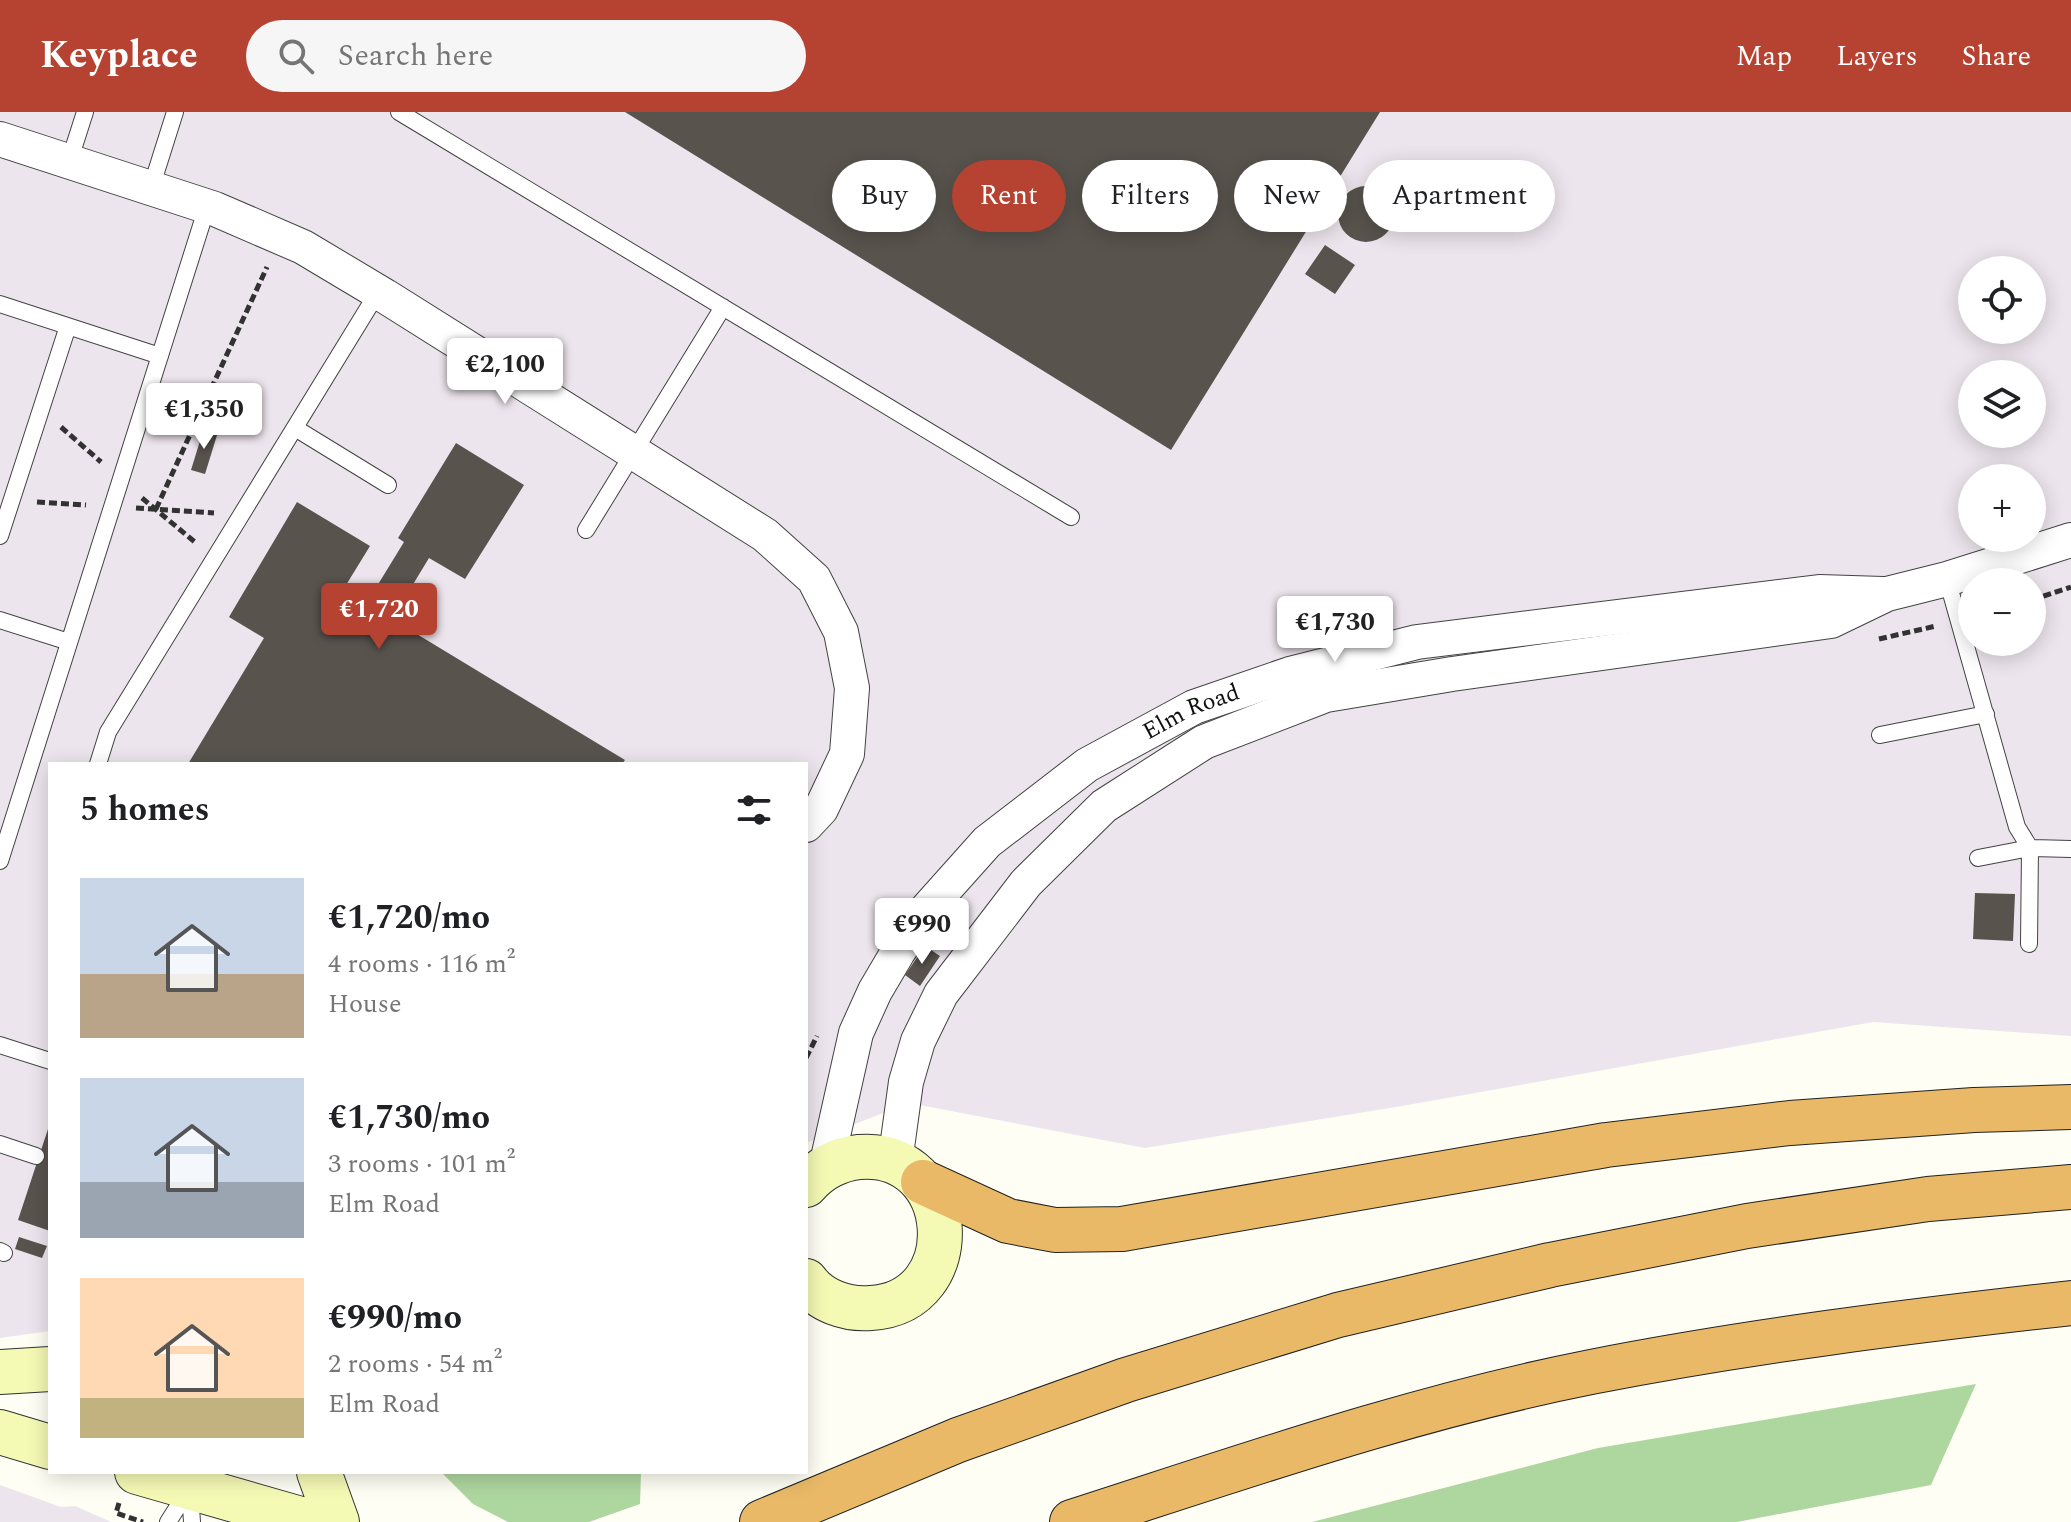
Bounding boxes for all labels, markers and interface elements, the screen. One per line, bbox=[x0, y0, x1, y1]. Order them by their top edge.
search box bbox=[246, 20, 806, 92]
text: Keyplace bbox=[40, 27, 198, 85]
text: Search here bbox=[338, 33, 493, 79]
icon: search bbox=[274, 34, 318, 78]
text: Map bbox=[1736, 35, 1792, 78]
text: Layers bbox=[1836, 35, 1918, 78]
text: Share bbox=[1962, 35, 2031, 78]
chip: Buy bbox=[832, 160, 936, 232]
chip: Rent bbox=[952, 160, 1066, 232]
chip: Filters bbox=[1082, 160, 1218, 232]
chip: New bbox=[1234, 160, 1347, 232]
chip: Apartment bbox=[1363, 160, 1555, 232]
map controls bbox=[1958, 256, 2046, 656]
button: locate bbox=[1958, 256, 2046, 344]
pin: €2,100 bbox=[440, 338, 570, 406]
text: €2,100 bbox=[465, 344, 545, 384]
button: layers bbox=[1958, 360, 2046, 448]
pin: €1,350 bbox=[139, 383, 269, 451]
text: €1,350 bbox=[164, 389, 244, 429]
button: + bbox=[1958, 464, 2046, 552]
button: − bbox=[1958, 568, 2046, 656]
pin: €1,720 bbox=[314, 583, 444, 651]
text: €1,720 bbox=[339, 589, 419, 629]
pin: €1,730 bbox=[1270, 596, 1400, 664]
text: €1,730 bbox=[1295, 602, 1375, 642]
street label: Elm Road bbox=[1136, 675, 1245, 750]
text: 5 homes bbox=[80, 784, 210, 836]
icon: filters bbox=[732, 788, 776, 832]
text: €1,720/mo bbox=[328, 892, 490, 944]
pin: €990 bbox=[875, 898, 969, 966]
text: €990 bbox=[893, 904, 951, 944]
icon: home bbox=[144, 910, 240, 1006]
text: 4 rooms · 116 m² bbox=[328, 944, 515, 984]
text: House bbox=[328, 984, 402, 1024]
text: €1,730/mo bbox=[328, 1092, 490, 1144]
icon: home bbox=[144, 1110, 240, 1206]
text: 3 rooms · 101 m² bbox=[328, 1144, 515, 1184]
text: Elm Road bbox=[328, 1184, 440, 1224]
text: €990/mo bbox=[328, 1292, 462, 1344]
icon: home bbox=[144, 1310, 240, 1406]
text: 2 rooms · 54 m² bbox=[328, 1344, 502, 1384]
text: Elm Road bbox=[328, 1384, 440, 1424]

